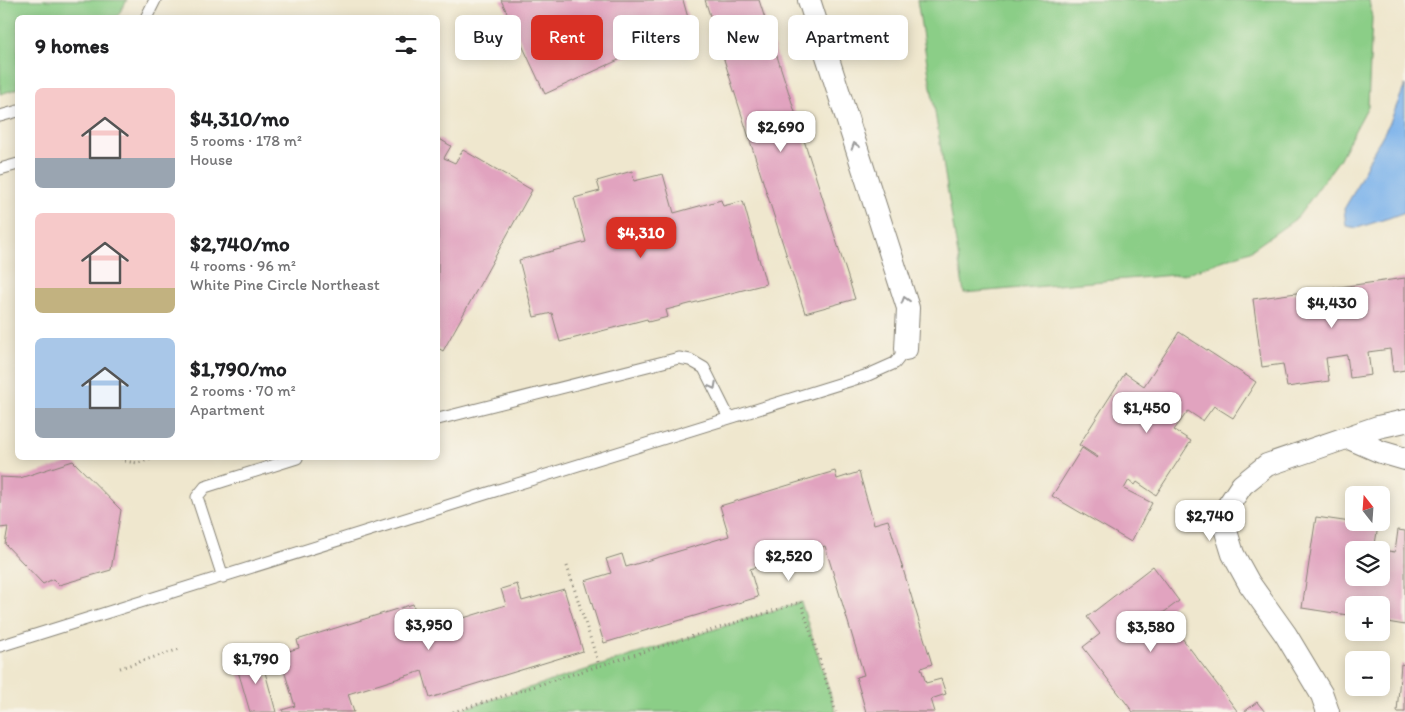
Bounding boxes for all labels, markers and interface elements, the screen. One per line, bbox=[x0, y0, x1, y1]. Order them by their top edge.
chip: Buy bbox=[455, 15, 521, 60]
chip: Rent bbox=[531, 15, 603, 60]
chip: Filters bbox=[613, 15, 699, 60]
chip: New bbox=[709, 15, 778, 60]
chip: Apartment bbox=[788, 15, 908, 60]
icon: filters bbox=[392, 31, 420, 59]
text: 9 homes bbox=[35, 33, 109, 58]
text: $4,310/mo bbox=[190, 106, 290, 131]
icon: home bbox=[75, 108, 135, 168]
pin: $2,690 bbox=[740, 110, 822, 153]
text: $2,690 bbox=[757, 117, 805, 136]
text: 5 rooms · 178 m² bbox=[190, 131, 302, 150]
one-way arrow bbox=[851, 142, 861, 150]
text: House bbox=[190, 150, 233, 169]
pin: $4,310 bbox=[600, 216, 682, 259]
text: $4,310 bbox=[617, 223, 665, 242]
text: $2,740/mo bbox=[190, 231, 290, 256]
icon: home bbox=[75, 233, 135, 293]
text: 4 rooms · 96 m² bbox=[190, 256, 296, 275]
text: White Pine Circle Northeast bbox=[190, 275, 380, 294]
pin: $4,430 bbox=[1291, 286, 1373, 329]
text: $4,430 bbox=[1307, 293, 1357, 312]
one-way arrow bbox=[901, 297, 911, 305]
text: $1,790/mo bbox=[190, 356, 287, 381]
icon: home bbox=[75, 358, 135, 418]
text: 2 rooms · 70 m² bbox=[190, 381, 296, 400]
one-way arrow bbox=[707, 381, 717, 390]
pin: $1,450 bbox=[1106, 392, 1188, 434]
text: $1,450 bbox=[1123, 398, 1171, 417]
text: Apartment bbox=[190, 400, 265, 419]
north arrow bbox=[1345, 486, 1390, 531]
map controls bbox=[1345, 486, 1390, 696]
pin: $2,740 bbox=[1169, 500, 1251, 542]
text: $2,740 bbox=[1186, 506, 1234, 525]
pin: $2,520 bbox=[748, 540, 830, 582]
button: layers bbox=[1345, 541, 1390, 586]
text: $2,520 bbox=[766, 546, 813, 565]
button: + bbox=[1345, 596, 1390, 641]
pin: $3,950 bbox=[388, 608, 470, 651]
pin: $3,580 bbox=[1110, 610, 1192, 653]
text: $3,950 bbox=[405, 615, 453, 634]
text: $3,580 bbox=[1127, 617, 1175, 636]
pin: $1,790 bbox=[215, 642, 297, 685]
text: $1,790 bbox=[233, 649, 279, 668]
button: − bbox=[1345, 651, 1390, 696]

